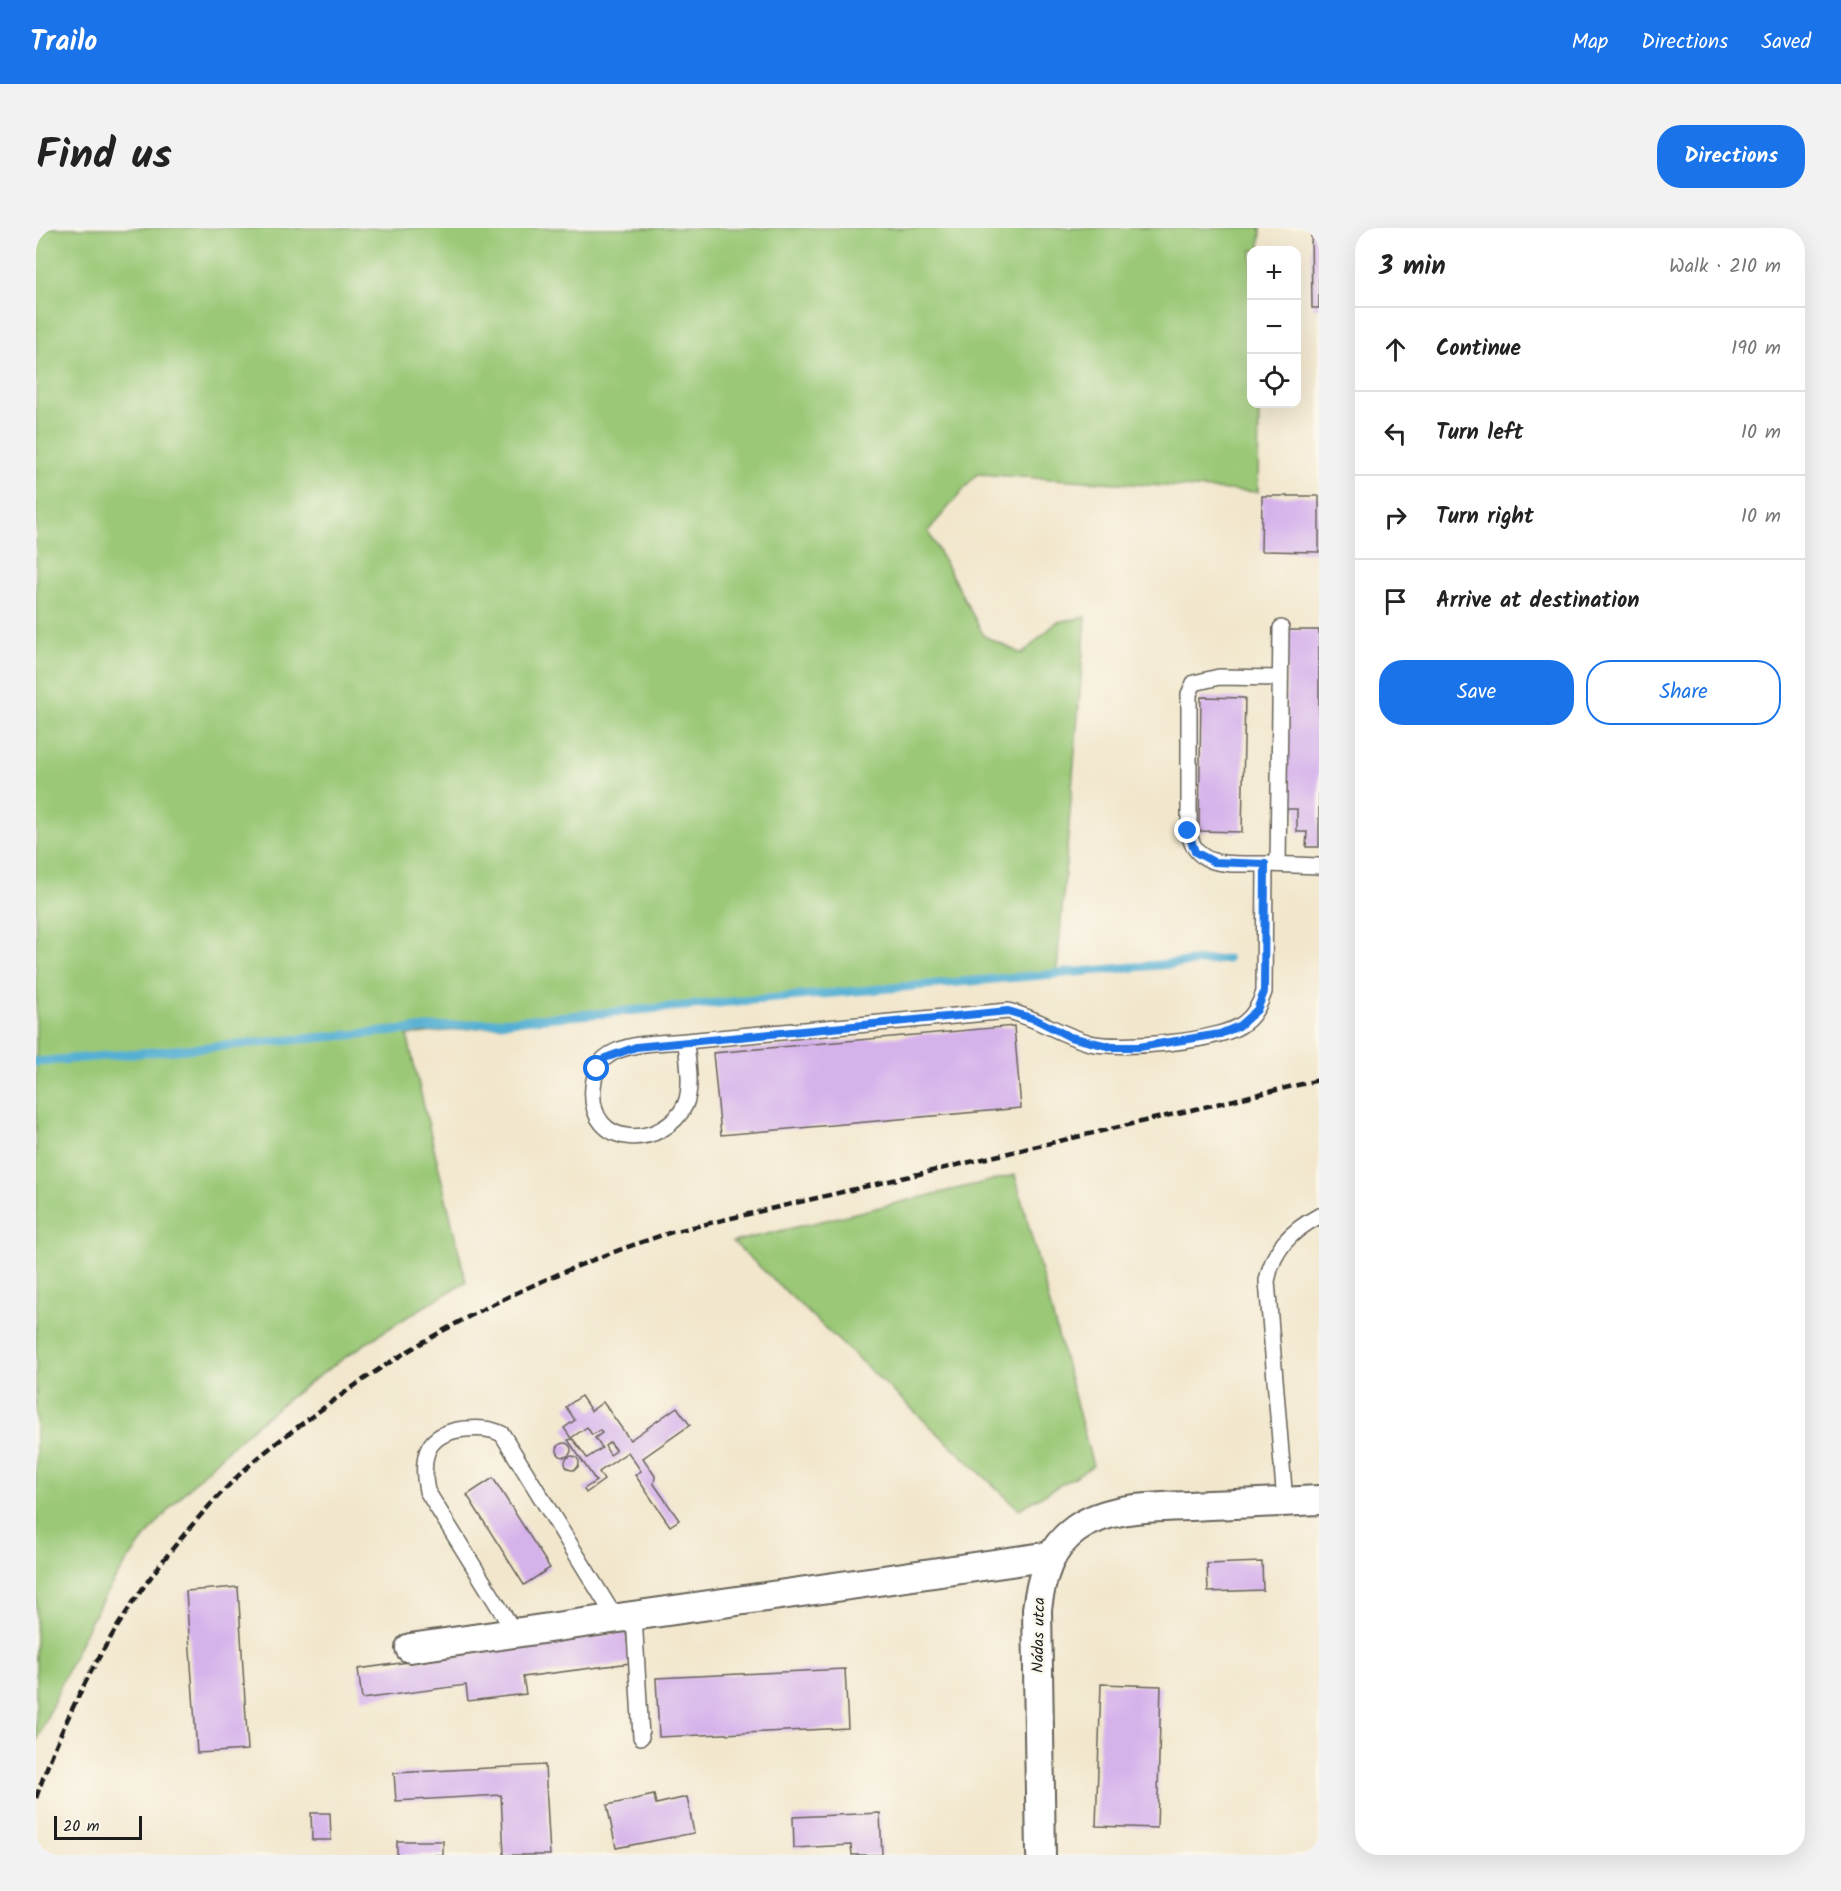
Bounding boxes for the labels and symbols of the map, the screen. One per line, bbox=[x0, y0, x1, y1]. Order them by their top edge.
route end bbox=[1174, 817, 1200, 843]
route start bbox=[583, 1055, 609, 1081]
street label: Nádas utca bbox=[1026, 1597, 1052, 1673]
scale bar bbox=[54, 1813, 142, 1840]

